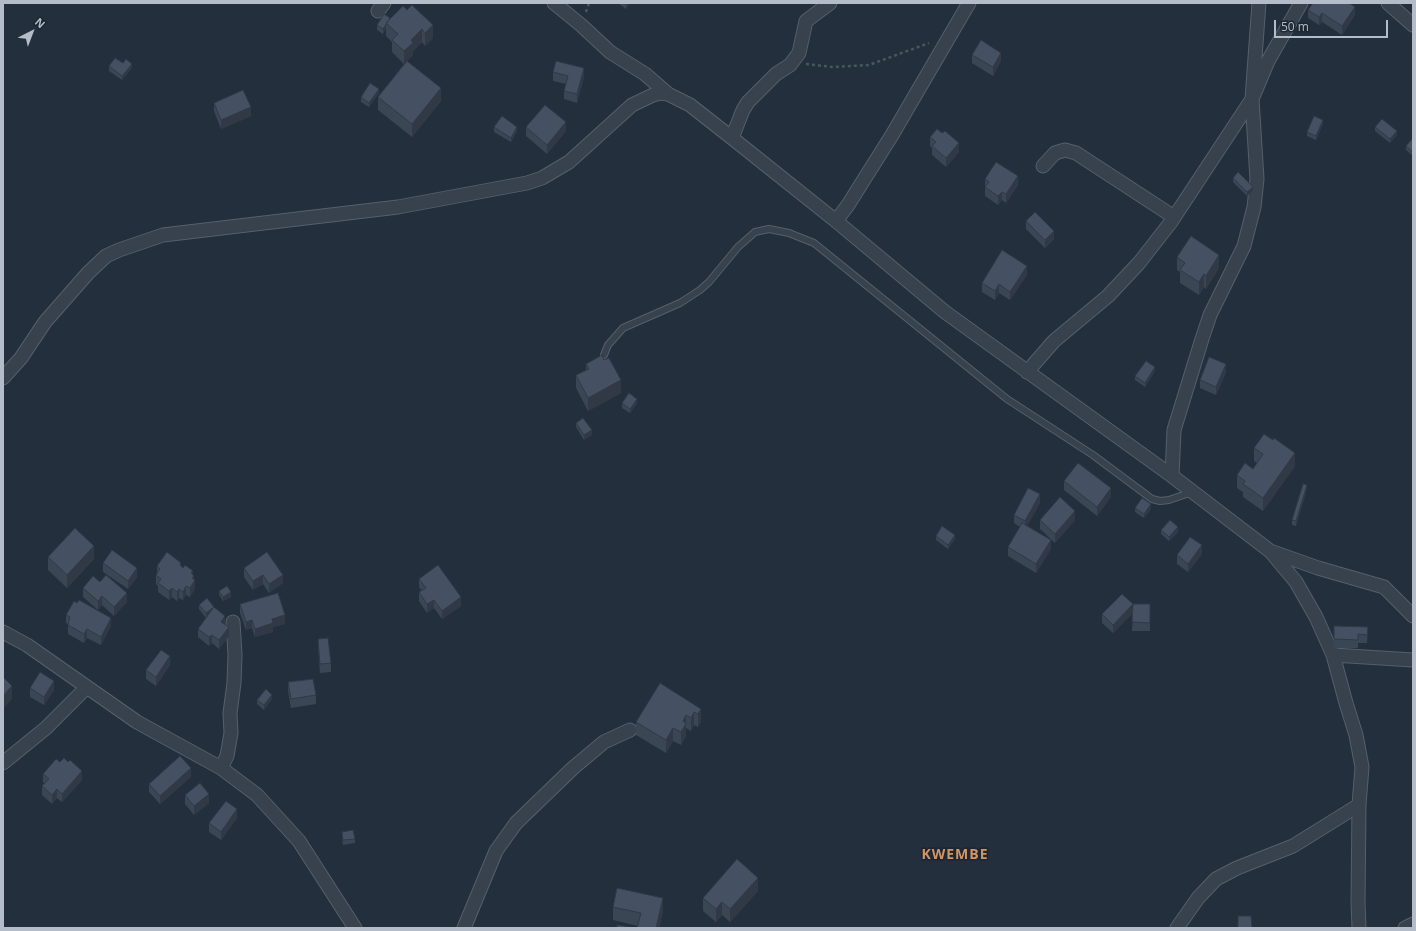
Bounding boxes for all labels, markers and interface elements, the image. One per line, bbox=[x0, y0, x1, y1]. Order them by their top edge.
north arrow bbox=[12, 12, 52, 52]
scale bar bbox=[1276, 12, 1390, 38]
text: N bbox=[32, 14, 49, 31]
text: 50 m bbox=[1281, 18, 1309, 35]
district label: KWEMBE bbox=[921, 847, 989, 863]

